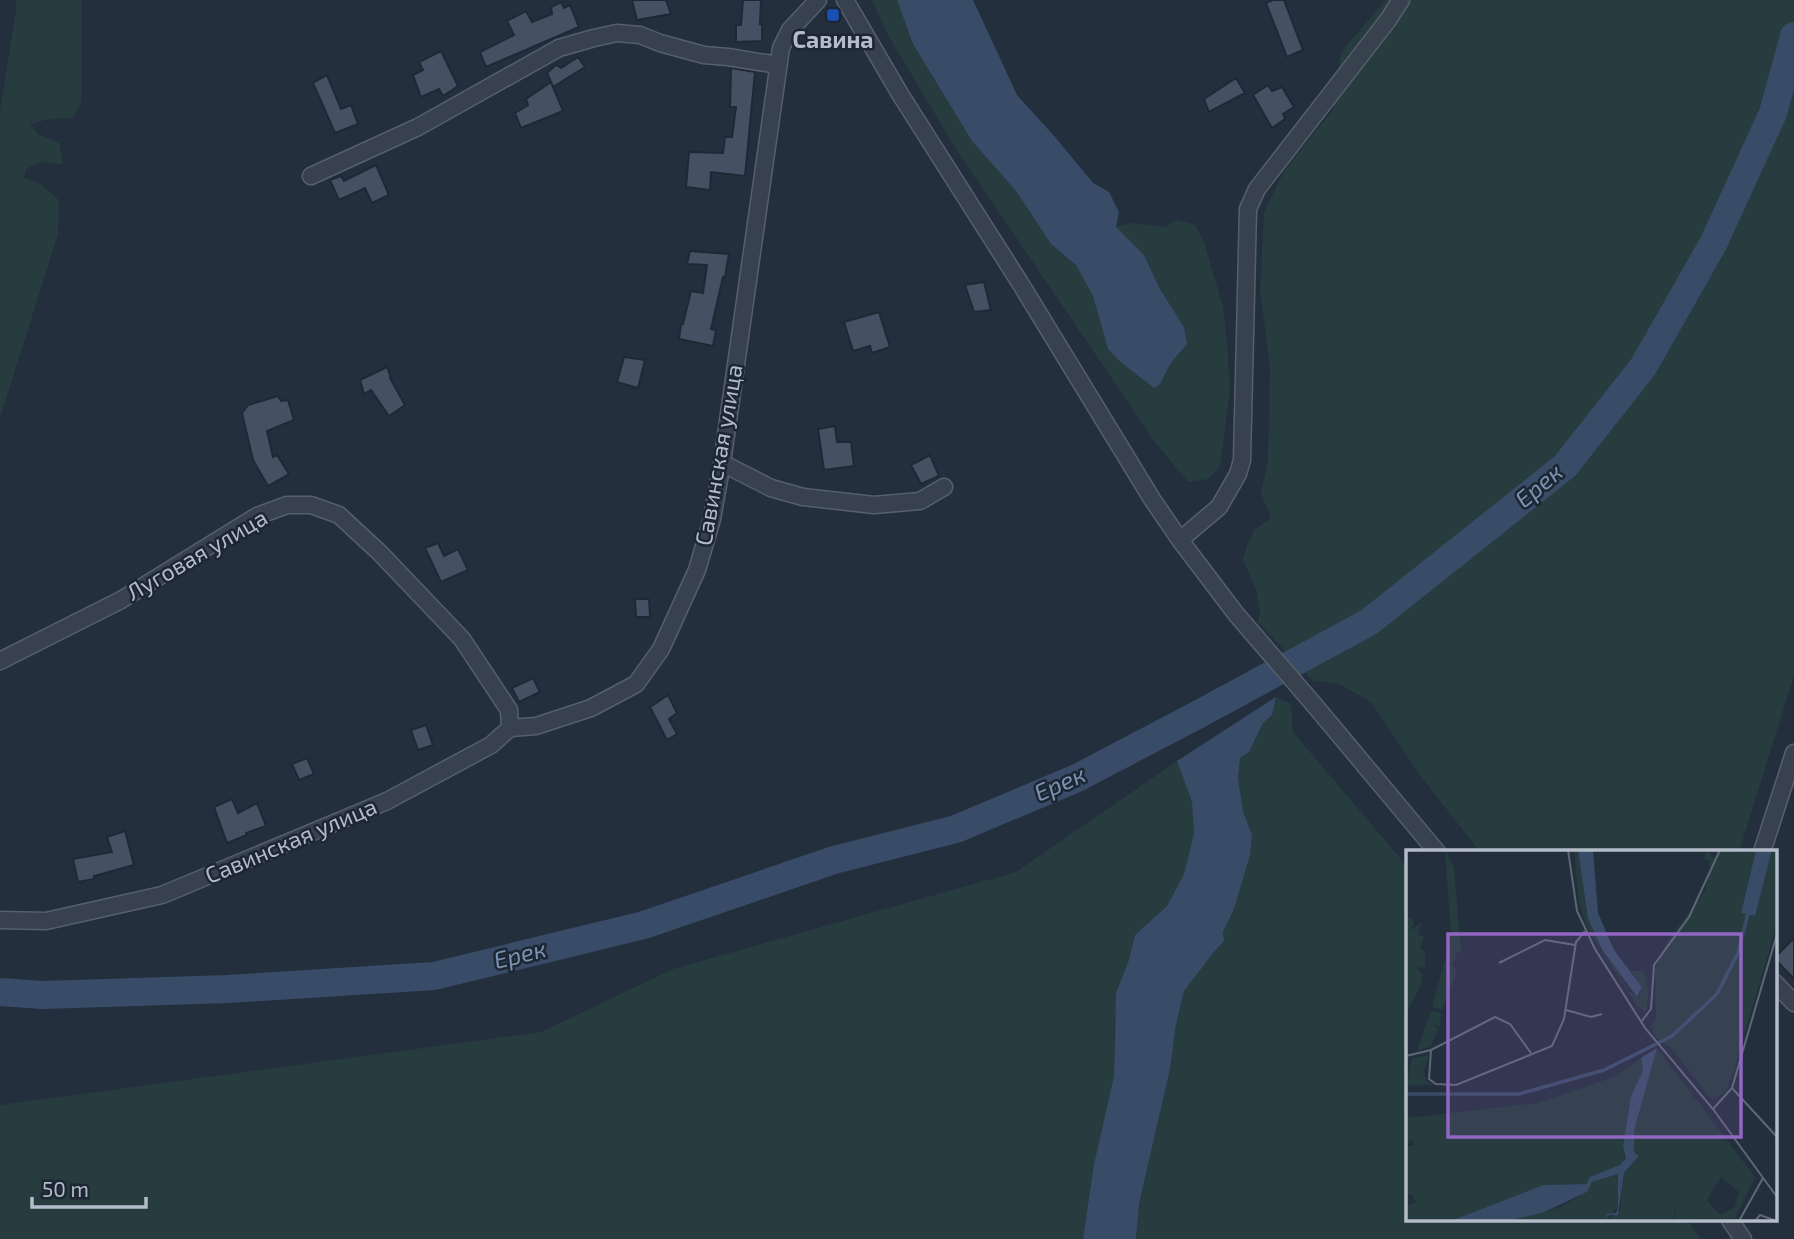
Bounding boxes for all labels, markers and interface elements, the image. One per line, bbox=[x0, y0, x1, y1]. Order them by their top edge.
marker: Савина bbox=[825, 7, 841, 23]
place label: Савина bbox=[792, 25, 874, 53]
street label: Савинская улица bbox=[688, 362, 749, 548]
water label: Ерек bbox=[1508, 457, 1568, 513]
street label: Луговая улица bbox=[121, 502, 272, 607]
water label: Ерек bbox=[1029, 759, 1090, 807]
street label: Савинская улица bbox=[201, 791, 381, 890]
inset map bbox=[1406, 850, 1776, 1222]
water label: Ерек bbox=[490, 933, 549, 974]
scale bar bbox=[32, 1166, 145, 1210]
text: 50 m bbox=[42, 1176, 89, 1201]

